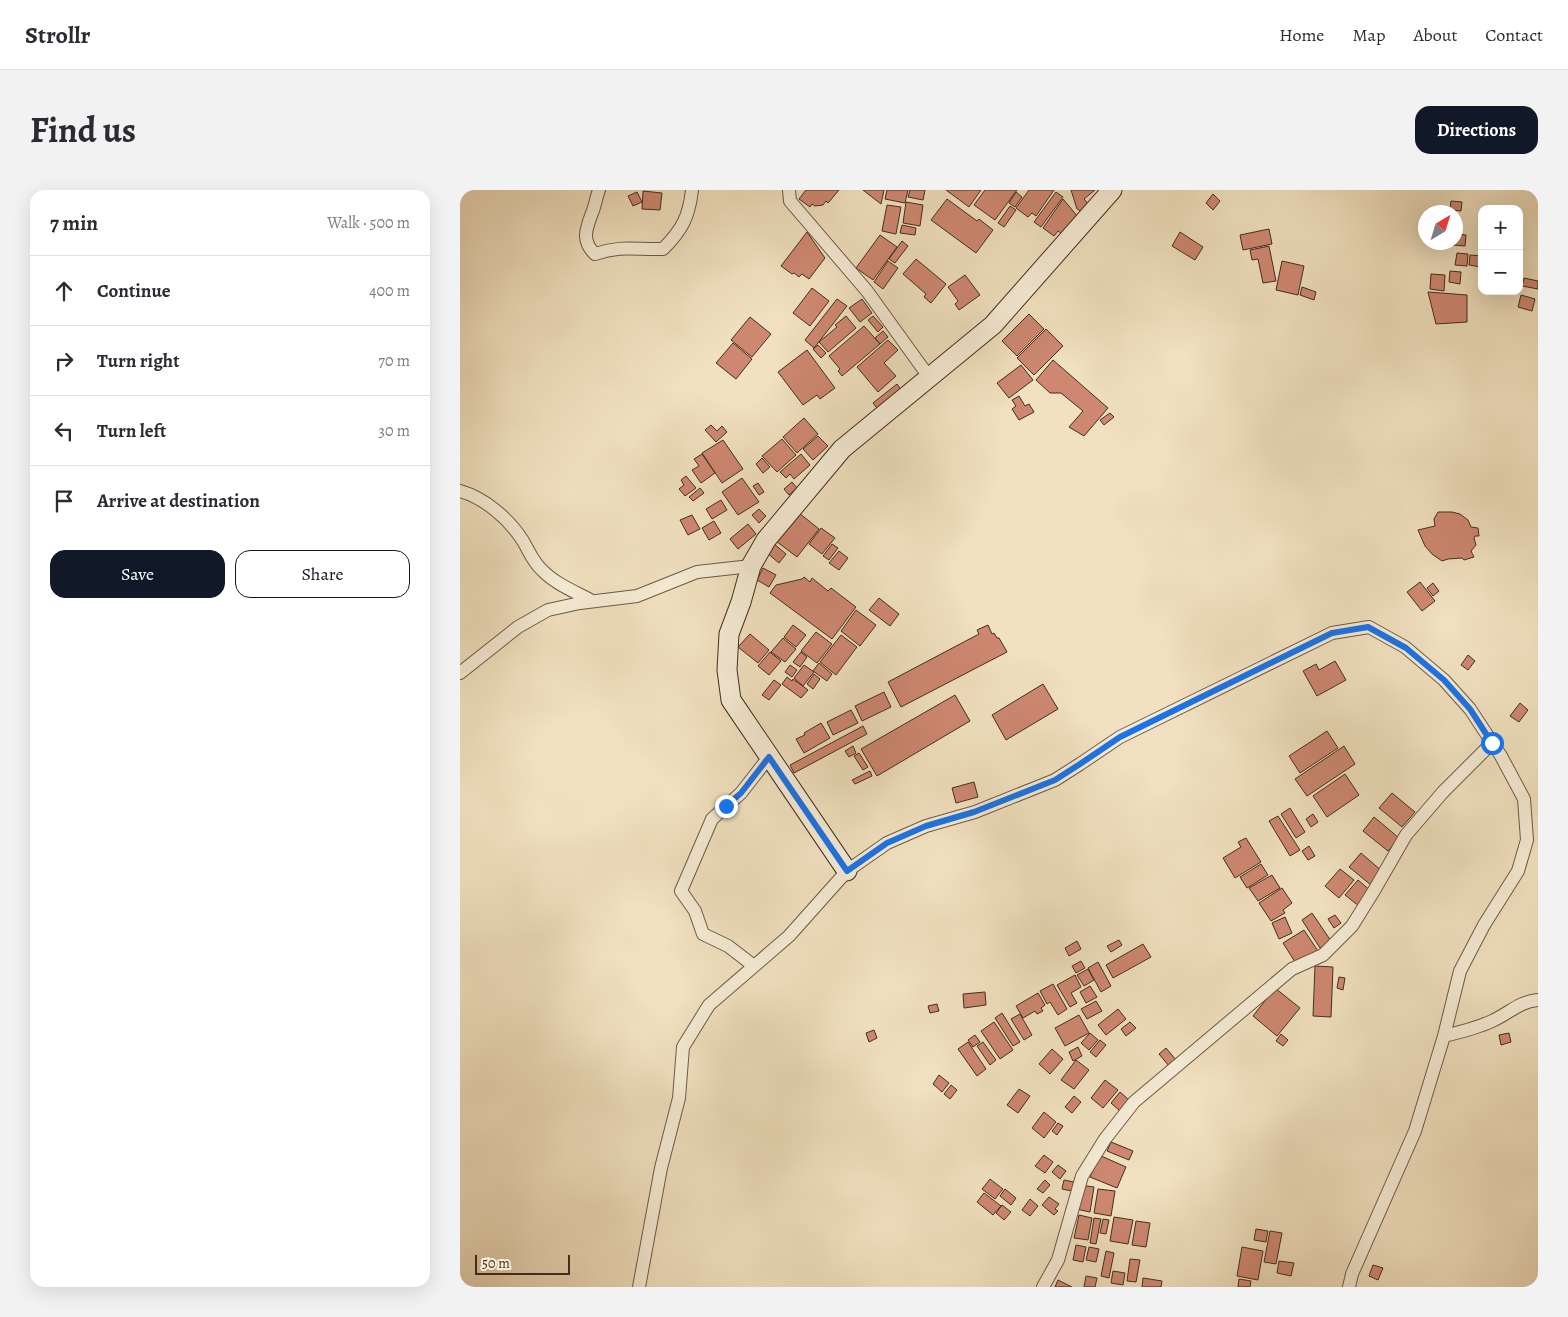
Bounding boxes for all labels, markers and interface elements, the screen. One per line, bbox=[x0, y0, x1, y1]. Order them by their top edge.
text: Strollr bbox=[25, 19, 90, 51]
text: Home bbox=[1279, 23, 1324, 47]
text: Map bbox=[1352, 23, 1385, 47]
text: About bbox=[1413, 23, 1457, 47]
text: Contact bbox=[1485, 23, 1543, 47]
text: Find us bbox=[30, 106, 136, 154]
button: Directions bbox=[1415, 106, 1538, 154]
north arrow bbox=[1418, 205, 1463, 250]
map controls bbox=[1478, 205, 1523, 295]
button: + bbox=[1478, 205, 1523, 250]
text: 7 min bbox=[50, 209, 98, 237]
text: Walk · 500 m bbox=[327, 212, 410, 234]
button: − bbox=[1478, 250, 1523, 295]
icon: ahead bbox=[50, 277, 78, 305]
text: Continue bbox=[97, 278, 171, 304]
text: 400 m bbox=[369, 280, 410, 302]
icon: right bbox=[50, 347, 78, 375]
text: Turn right bbox=[97, 348, 179, 374]
text: 70 m bbox=[378, 350, 410, 372]
icon: left bbox=[50, 417, 78, 445]
text: Turn left bbox=[97, 418, 166, 444]
text: 30 m bbox=[378, 420, 410, 442]
icon: arrive bbox=[50, 487, 78, 515]
text: Arrive at destination bbox=[97, 488, 260, 514]
button: Save bbox=[50, 550, 225, 598]
button: Share bbox=[235, 550, 410, 598]
route start bbox=[1481, 732, 1504, 755]
route end bbox=[715, 795, 738, 818]
scale bar bbox=[475, 1252, 570, 1275]
text: 50 m bbox=[482, 1254, 510, 1273]

